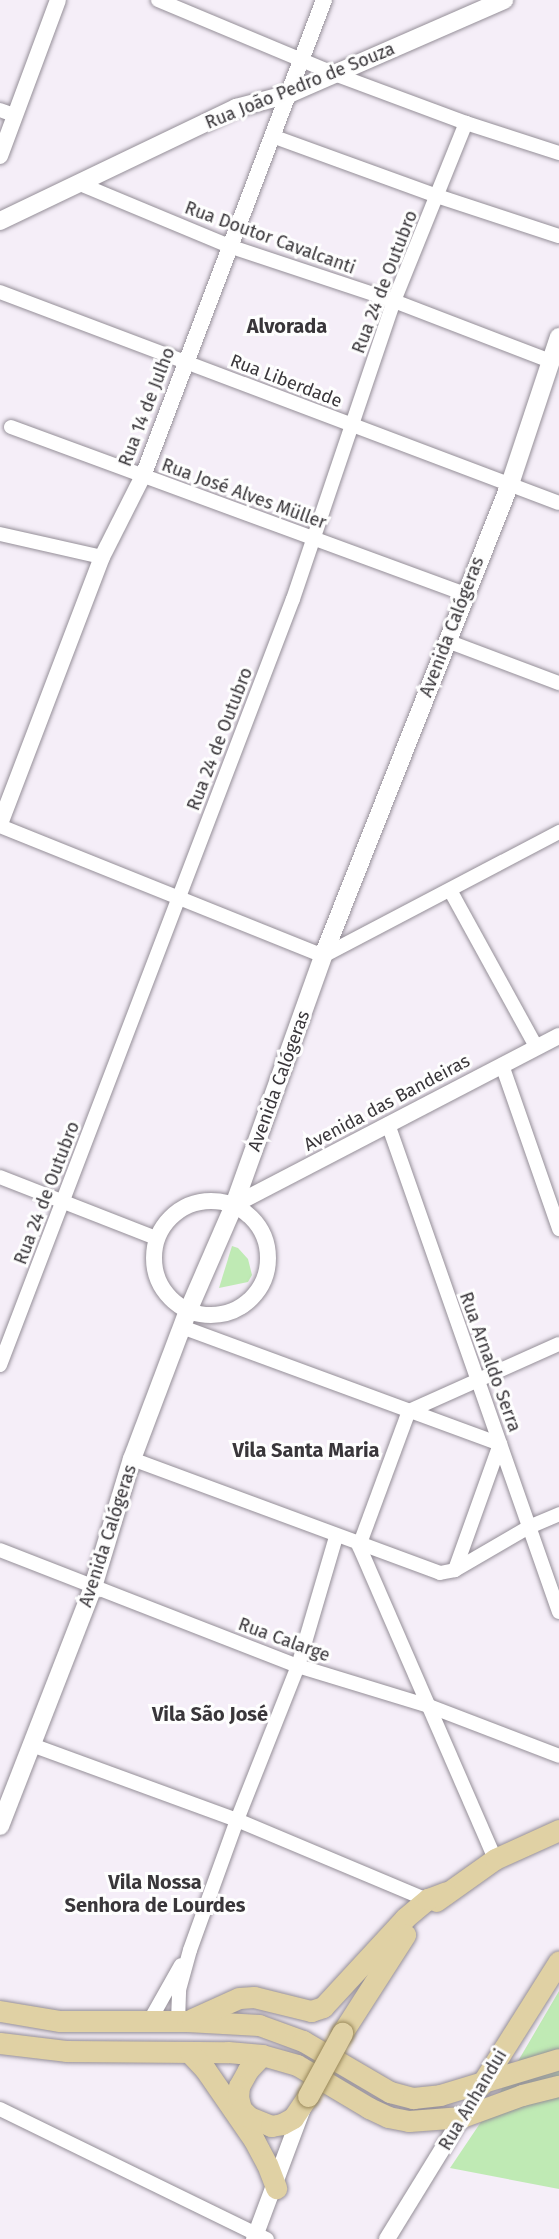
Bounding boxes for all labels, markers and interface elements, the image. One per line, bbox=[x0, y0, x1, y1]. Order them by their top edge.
street label: Rua João Pedro de Souza bbox=[202, 38, 398, 134]
street label: Rua Doutor Cavalcanti bbox=[182, 197, 358, 279]
street label: Rua 24 de Outubro bbox=[348, 207, 422, 357]
district label: Alvorada bbox=[247, 314, 327, 338]
street label: Rua 14 de Julho bbox=[114, 344, 180, 470]
street label: Rua Liberdade bbox=[227, 350, 345, 412]
street label: Rua José Alves Müller bbox=[159, 454, 329, 534]
street label: Avenida Calógeras bbox=[415, 554, 489, 700]
street label: Rua 24 de Outubro bbox=[183, 664, 257, 814]
street label: Avenida Calógeras bbox=[243, 1008, 315, 1154]
street label: Avenida das Bandeiras bbox=[300, 1050, 474, 1156]
street label: Rua 24 de Outubro bbox=[10, 1118, 84, 1268]
street label: Rua Arnaldo Serra bbox=[455, 1289, 525, 1435]
district label: Vila Santa Maria bbox=[233, 1438, 379, 1462]
street label: Avenida Calógeras bbox=[75, 1462, 141, 1610]
street label: Rua Calarge bbox=[235, 1613, 333, 1667]
district label: Vila São José bbox=[152, 1702, 268, 1726]
district label: Vila Nossa Senhora de Lourdes bbox=[64, 1870, 246, 1917]
street label: Rua Anhandui bbox=[434, 2046, 512, 2154]

